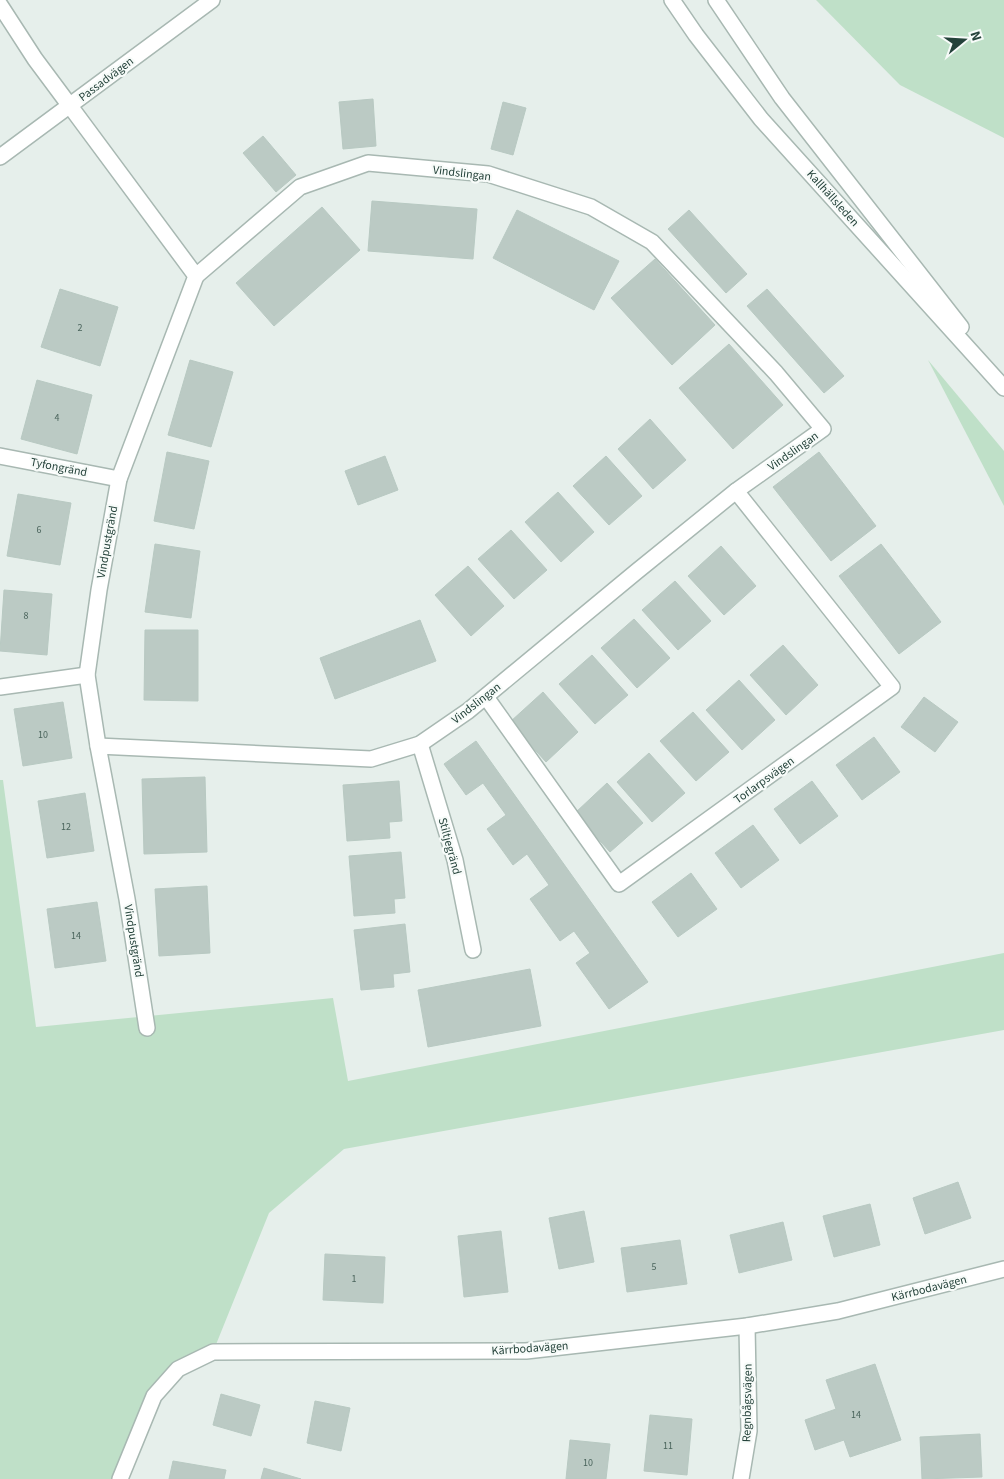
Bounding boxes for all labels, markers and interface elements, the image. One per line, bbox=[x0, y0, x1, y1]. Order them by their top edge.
north arrow bbox=[939, 15, 989, 65]
text: N bbox=[964, 29, 986, 44]
street label: Passadvägen bbox=[75, 53, 137, 106]
street label: Vindslingan bbox=[432, 161, 492, 185]
street label: Kallhällsleden bbox=[803, 166, 863, 230]
house number: 2 bbox=[78, 321, 83, 335]
house number: 4 bbox=[55, 411, 60, 425]
street label: Vindslingan bbox=[764, 428, 822, 475]
street label: Tyfongränd bbox=[29, 454, 89, 481]
street label: Vindpustgränd bbox=[93, 504, 122, 580]
house number: 6 bbox=[37, 523, 42, 537]
house number: 8 bbox=[24, 609, 29, 623]
street label: Vindslingan bbox=[448, 679, 505, 728]
house number: 10 bbox=[38, 728, 48, 742]
street label: Torlarpsvägen bbox=[731, 753, 798, 808]
street label: Stiltjegränd bbox=[434, 816, 465, 876]
house number: 12 bbox=[61, 820, 71, 834]
street label: Vindpustgränd bbox=[119, 903, 148, 979]
house number: 14 bbox=[71, 929, 81, 943]
house number: 5 bbox=[652, 1260, 657, 1274]
street label: Kärrbodavägen bbox=[890, 1271, 969, 1306]
house number: 1 bbox=[352, 1272, 357, 1286]
street label: Kärrbodavägen bbox=[491, 1337, 569, 1360]
street label: Regnbågsvägen bbox=[738, 1364, 757, 1442]
house number: 14 bbox=[851, 1408, 861, 1422]
house number: 11 bbox=[663, 1439, 673, 1453]
house number: 10 bbox=[583, 1456, 593, 1470]

